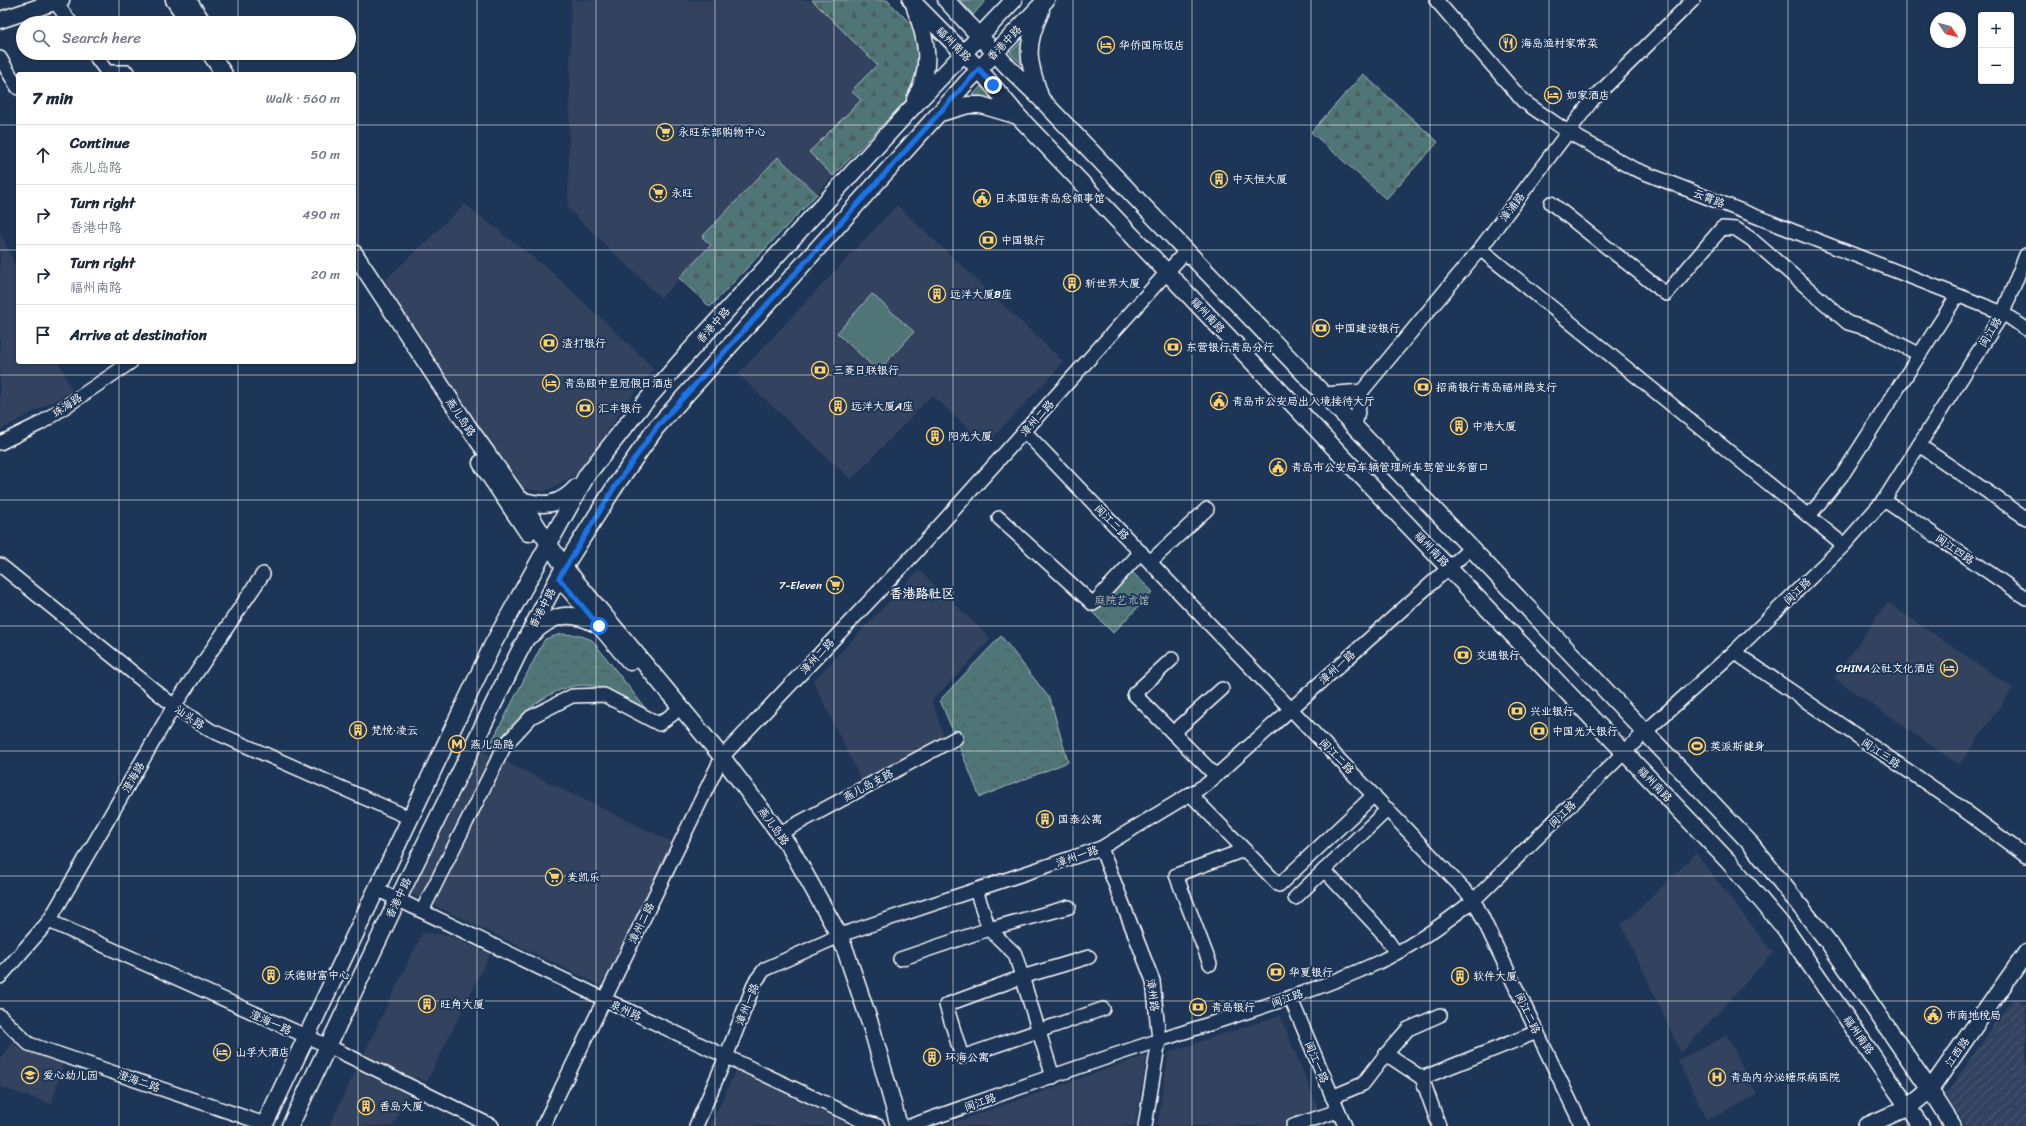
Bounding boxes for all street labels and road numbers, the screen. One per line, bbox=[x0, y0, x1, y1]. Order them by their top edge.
street label: 香港中路 bbox=[982, 21, 1026, 66]
street label: 福州南路 bbox=[931, 22, 976, 67]
street label: 云霄路 bbox=[1690, 184, 1728, 213]
street label: 漳浦路 bbox=[1495, 188, 1530, 226]
street label: 福州南路 bbox=[1186, 293, 1230, 338]
street label: 香港中路 bbox=[692, 303, 735, 348]
street label: 闽江路 bbox=[1974, 313, 2007, 351]
street label: 珠海路 bbox=[48, 388, 86, 423]
street label: 燕儿岛路 bbox=[440, 394, 481, 441]
street label: 漳州二路 bbox=[1016, 396, 1059, 441]
street label: 闽江二路 bbox=[1090, 500, 1134, 545]
street label: 福州南路 bbox=[1410, 527, 1454, 572]
street label: 闽江四路 bbox=[1931, 529, 1978, 570]
street label: 闽江路 bbox=[1779, 573, 1816, 610]
street label: 香港中路 bbox=[524, 584, 561, 632]
street label: 漳州二路 bbox=[795, 634, 839, 679]
street label: 漳州一路 bbox=[1315, 646, 1360, 689]
street label: 汕头路 bbox=[171, 700, 209, 735]
street label: 闽江三路 bbox=[1857, 733, 1904, 774]
street label: 闽江二路 bbox=[1315, 734, 1359, 779]
street label: 澄海路 bbox=[117, 758, 150, 796]
street label: 福州南路 bbox=[1633, 762, 1677, 807]
street label: 燕儿岛支路 bbox=[839, 764, 897, 807]
street label: 闽江路 bbox=[1544, 796, 1581, 833]
street label: 燕儿岛路 bbox=[753, 803, 794, 850]
street label: 漳州一路 bbox=[1053, 840, 1101, 873]
street label: 香港中路 bbox=[380, 874, 417, 922]
street label: 漳州二路 bbox=[623, 899, 660, 947]
street label: 漳州路 bbox=[1141, 977, 1164, 1013]
street label: 漳州一路 bbox=[730, 980, 765, 1028]
street label: 闽江路 bbox=[1268, 984, 1306, 1013]
street label: 闽江二路 bbox=[1510, 989, 1545, 1037]
street label: 泉州路 bbox=[607, 995, 645, 1026]
street label: 澄海一路 bbox=[247, 1005, 295, 1040]
street label: 福州南路 bbox=[1838, 1012, 1879, 1059]
street label: 江西路 bbox=[1940, 1033, 1975, 1071]
street label: 闽江一路 bbox=[1299, 1038, 1334, 1086]
street label: 澄海二路 bbox=[115, 1065, 163, 1098]
street label: 闽江路 bbox=[961, 1088, 999, 1117]

